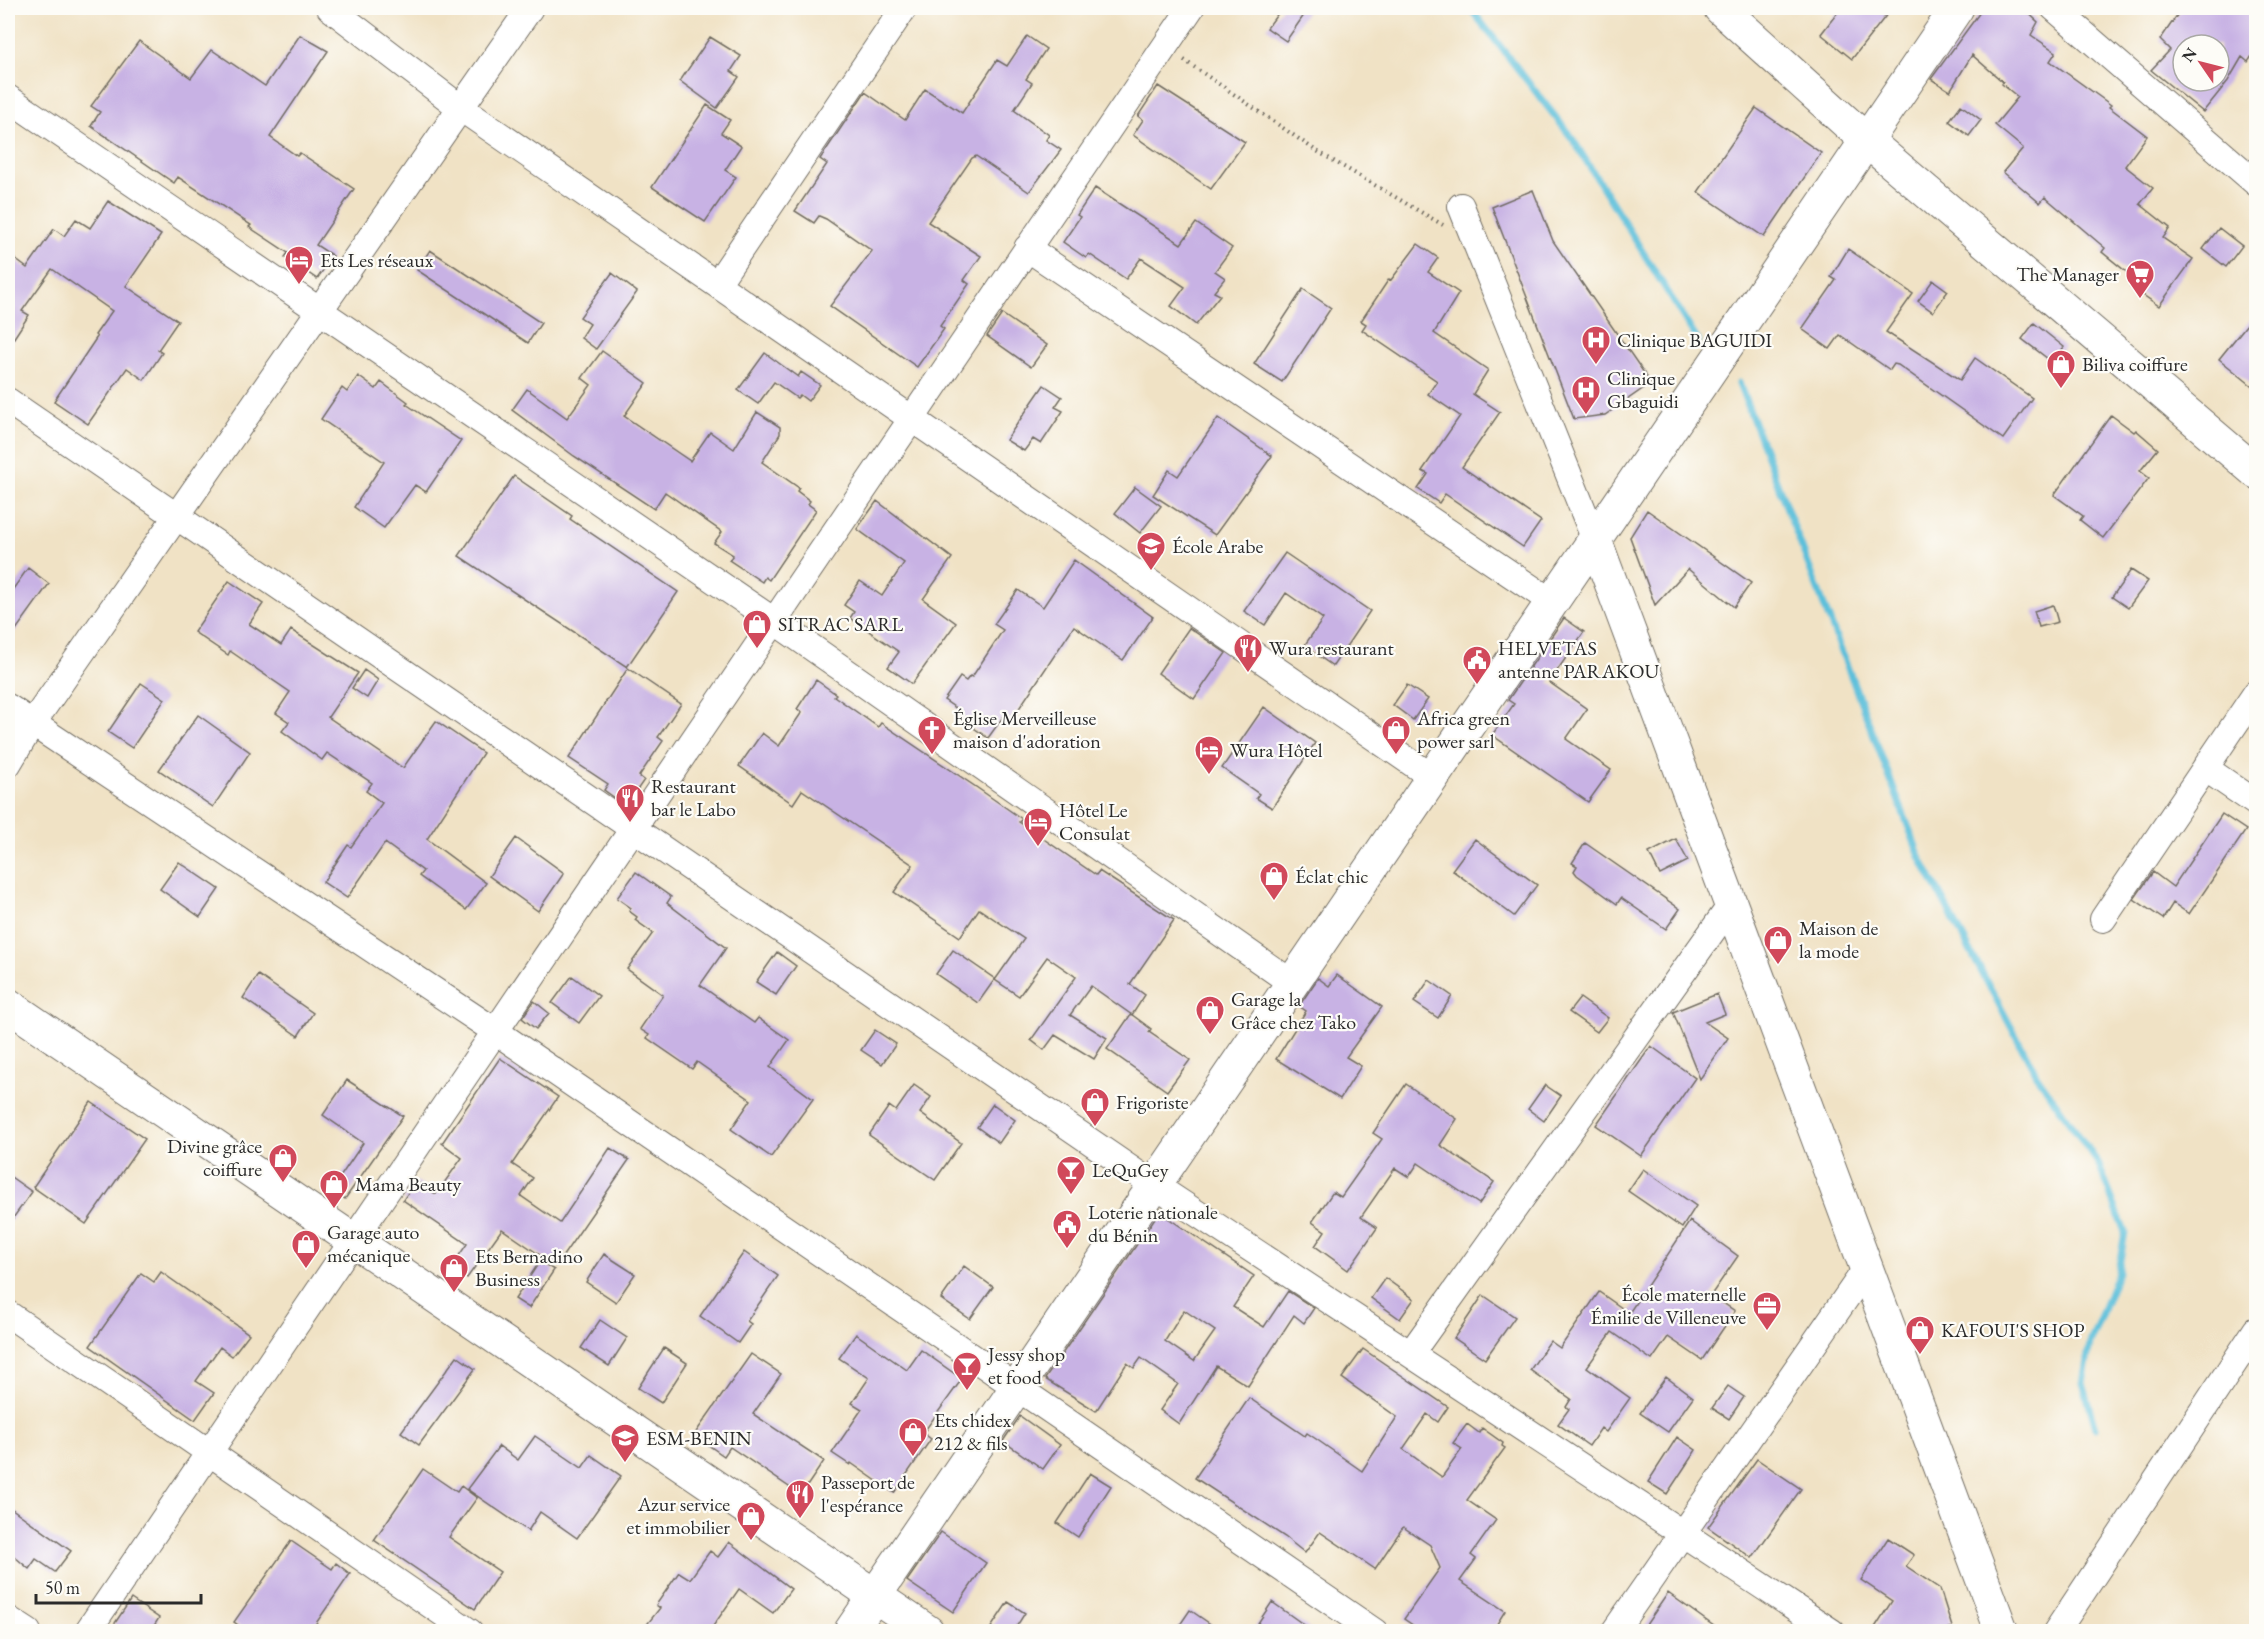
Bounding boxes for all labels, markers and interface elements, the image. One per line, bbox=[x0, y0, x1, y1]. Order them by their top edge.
north arrow bbox=[2171, 33, 2231, 93]
text: N bbox=[2177, 43, 2201, 66]
hotel icon: Ets Les réseaux bbox=[283, 244, 315, 286]
place label: Ets Les réseaux bbox=[320, 247, 434, 273]
supermarket icon: The Manager bbox=[2124, 258, 2156, 300]
place label: The Manager bbox=[2016, 261, 2119, 287]
hospital icon: Clinique BAGUIDI bbox=[1580, 324, 1612, 366]
place label: Clinique BAGUIDI bbox=[1617, 327, 1772, 353]
shop icon: Biliva coiffure bbox=[2045, 348, 2077, 390]
place label: Biliva coiffure bbox=[2082, 351, 2188, 377]
place label: Clinique Gbaguidi bbox=[1607, 365, 1679, 414]
hospital icon: Clinique Gbaguidi bbox=[1570, 374, 1602, 416]
school or university icon: École Arabe bbox=[1135, 530, 1167, 572]
place label: École Arabe bbox=[1172, 533, 1264, 559]
shop icon: SITRAC SARL bbox=[741, 608, 773, 650]
place label: SITRAC SARL bbox=[778, 611, 903, 637]
restaurant icon: Wura restaurant bbox=[1232, 632, 1264, 674]
place label: Wura restaurant bbox=[1269, 635, 1394, 661]
place label: HELVETAS antenne PARAKOU bbox=[1498, 635, 1659, 684]
public building icon: HELVETAS antenne PARAKOU bbox=[1461, 644, 1493, 686]
place label: Église Merveilleuse maison d'adoration bbox=[953, 705, 1101, 754]
place label: Africa green power sarl bbox=[1416, 705, 1510, 754]
church icon: Église Merveilleuse maison d'adoration bbox=[916, 714, 948, 756]
shop icon: Africa green power sarl bbox=[1380, 714, 1412, 756]
hotel icon: Wura Hôtel bbox=[1193, 734, 1225, 776]
place label: Wura Hôtel bbox=[1230, 737, 1323, 763]
place label: Restaurant bar le Labo bbox=[651, 773, 737, 822]
restaurant icon: Restaurant bar le Labo bbox=[614, 782, 646, 824]
place label: Hôtel Le Consulat bbox=[1059, 797, 1130, 846]
hotel icon: Hôtel Le Consulat bbox=[1022, 806, 1054, 848]
shop icon: Éclat chic bbox=[1258, 860, 1290, 902]
place label: Éclat chic bbox=[1295, 863, 1368, 889]
place label: Maison de la mode bbox=[1799, 915, 1879, 964]
shop icon: Maison de la mode bbox=[1762, 924, 1794, 966]
place label: Garage la Grâce chez Tako bbox=[1231, 986, 1356, 1035]
shop icon: Garage la Grâce chez Tako bbox=[1194, 994, 1226, 1036]
shop icon: Frigoriste bbox=[1079, 1086, 1111, 1128]
place label: Frigoriste bbox=[1116, 1089, 1189, 1115]
place label: Divine grâce coiffure bbox=[167, 1133, 262, 1182]
shop icon: Divine grâce coiffure bbox=[267, 1142, 299, 1184]
bar icon: LeQuGey bbox=[1055, 1154, 1087, 1196]
place label: LeQuGey bbox=[1092, 1157, 1169, 1183]
shop icon: Mama Beauty bbox=[318, 1168, 350, 1210]
place label: Mama Beauty bbox=[355, 1171, 461, 1197]
place label: Loterie nationale du Bénin bbox=[1088, 1199, 1218, 1248]
public building icon: Loterie nationale du Bénin bbox=[1051, 1208, 1083, 1250]
place label: Garage auto mécanique bbox=[327, 1219, 420, 1268]
shop icon: Garage auto mécanique bbox=[290, 1228, 322, 1270]
place label: Ets Bernadino Business bbox=[475, 1243, 583, 1292]
shop icon: Ets Bernadino Business bbox=[438, 1252, 470, 1294]
place label: École maternelle Émilie de Villeneuve bbox=[1591, 1281, 1746, 1330]
office icon: École maternelle Émilie de Villeneuve bbox=[1751, 1290, 1783, 1332]
shop icon: KAFOUI'S SHOP bbox=[1904, 1314, 1936, 1356]
place label: KAFOUI'S SHOP bbox=[1941, 1317, 2085, 1343]
place label: Jessy shop et food bbox=[986, 1341, 1065, 1390]
bar icon: Jessy shop et food bbox=[951, 1350, 983, 1392]
place label: Ets chidex 212 & fils bbox=[934, 1407, 1012, 1456]
shop icon: Ets chidex 212 & fils bbox=[897, 1416, 929, 1458]
school or university icon: ESM-BENIN bbox=[609, 1422, 641, 1464]
place label: ESM-BENIN bbox=[646, 1425, 752, 1451]
place label: Passeport de l'espérance bbox=[821, 1469, 915, 1518]
restaurant icon: Passeport de l'espérance bbox=[784, 1478, 816, 1520]
place label: Azur service et immobilier bbox=[627, 1491, 730, 1540]
shop icon: Azur service et immobilier bbox=[735, 1500, 767, 1542]
scale bar bbox=[36, 1567, 201, 1605]
text: 50 m bbox=[45, 1576, 80, 1599]

